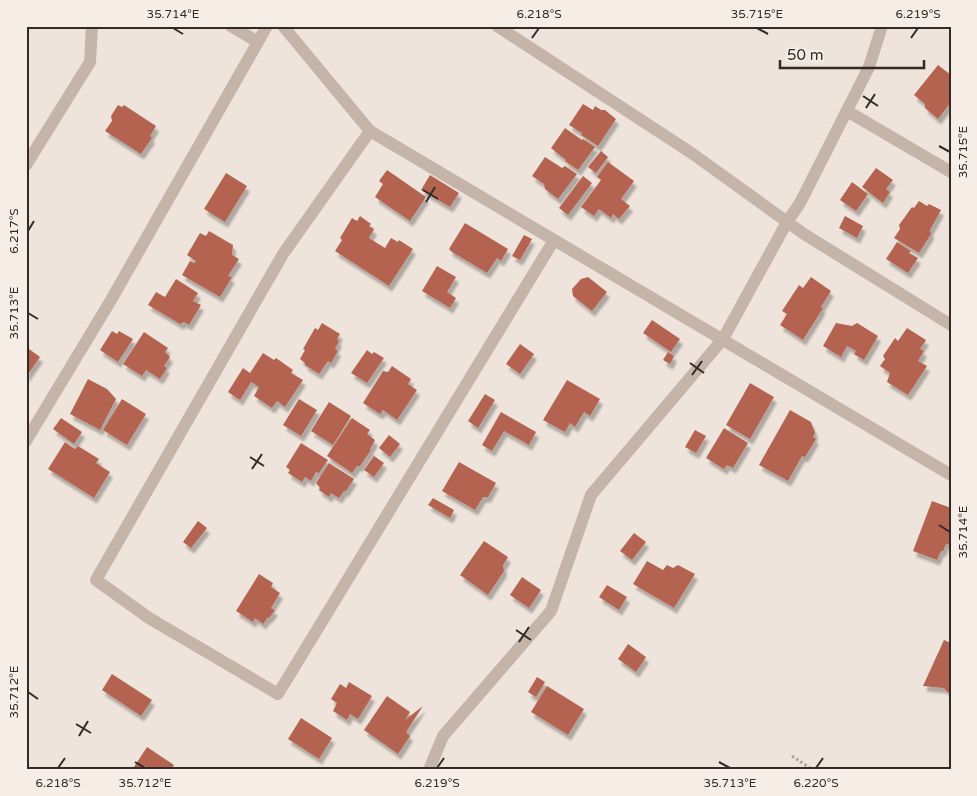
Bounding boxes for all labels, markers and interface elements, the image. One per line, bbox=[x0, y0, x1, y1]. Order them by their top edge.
text: 35.714°E bbox=[147, 7, 200, 21]
text: 6.218°S bbox=[516, 7, 562, 21]
text: 35.715°E bbox=[731, 7, 784, 21]
text: 6.219°S bbox=[895, 7, 941, 21]
scale bar bbox=[780, 38, 923, 70]
text: 50 m bbox=[787, 46, 824, 64]
text: 35.715°E bbox=[956, 125, 970, 178]
text: 6.217°S bbox=[7, 208, 21, 254]
text: 35.713°E bbox=[7, 286, 21, 339]
text: 35.714°E bbox=[956, 505, 970, 558]
text: 35.712°E bbox=[7, 665, 21, 718]
text: 6.218°S bbox=[35, 776, 81, 790]
text: 35.712°E bbox=[119, 776, 172, 790]
text: 6.219°S bbox=[414, 776, 460, 790]
text: 35.713°E bbox=[704, 776, 757, 790]
text: 6.220°S bbox=[793, 776, 839, 790]

